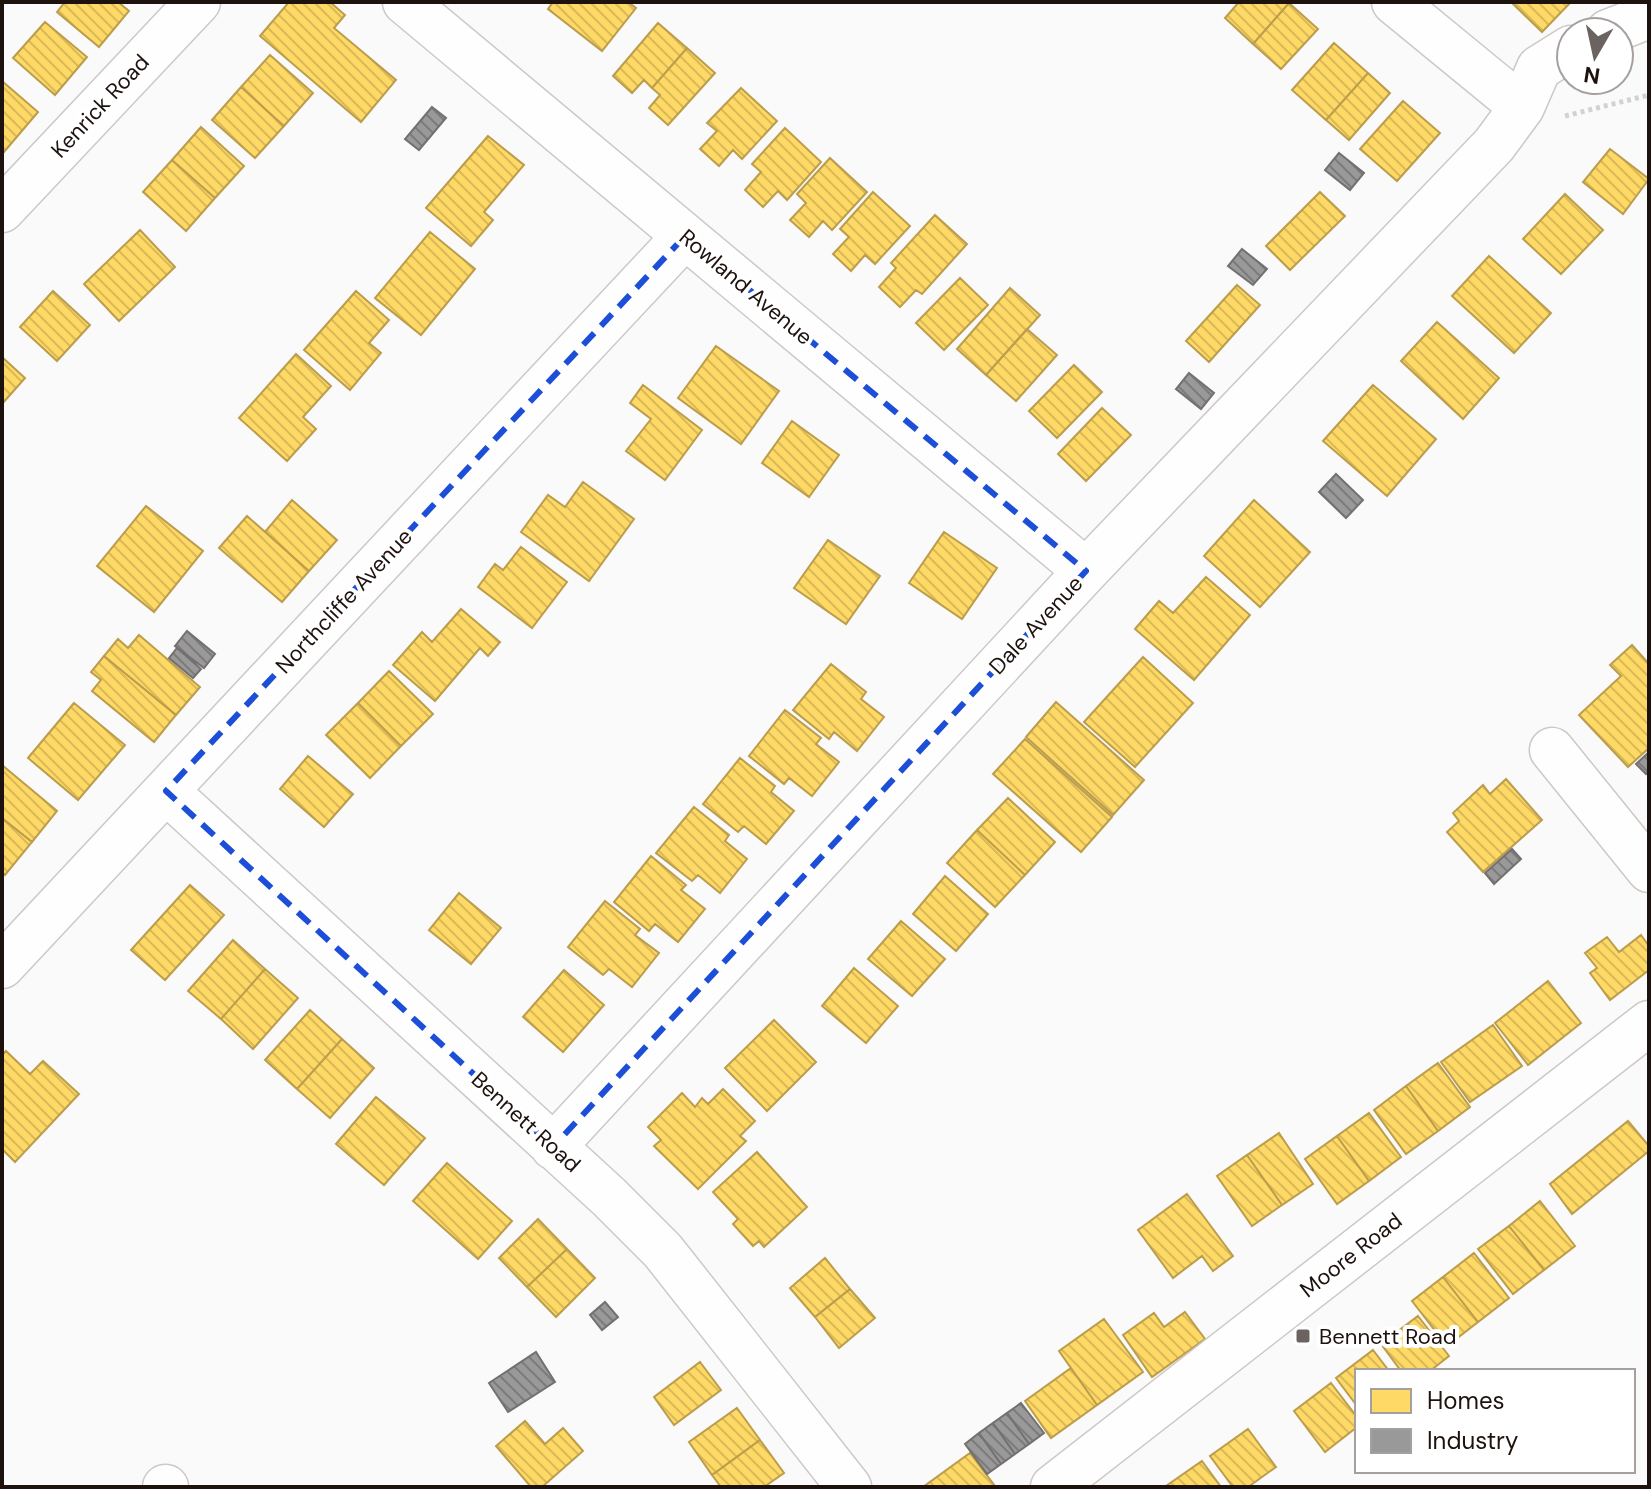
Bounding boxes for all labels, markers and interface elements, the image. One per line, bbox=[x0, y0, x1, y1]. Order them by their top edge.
north arrow bbox=[1555, 16, 1635, 96]
street label: Kenrick Road bbox=[45, 48, 155, 164]
text: N bbox=[1582, 60, 1602, 91]
street label: Rowland Avenue bbox=[673, 223, 819, 351]
street label: Northcliffe Avenue bbox=[269, 522, 419, 680]
street label: Dale Avenue bbox=[983, 569, 1089, 681]
street label: Bennett Road bbox=[465, 1065, 587, 1179]
street label: Moore Road bbox=[1294, 1206, 1408, 1304]
place label: Bennett Road bbox=[1319, 1322, 1456, 1351]
marker: Bennett Road bbox=[1294, 1327, 1312, 1345]
legend bbox=[1355, 1369, 1635, 1473]
text: Homes bbox=[1427, 1385, 1505, 1416]
text: Industry bbox=[1427, 1425, 1518, 1456]

